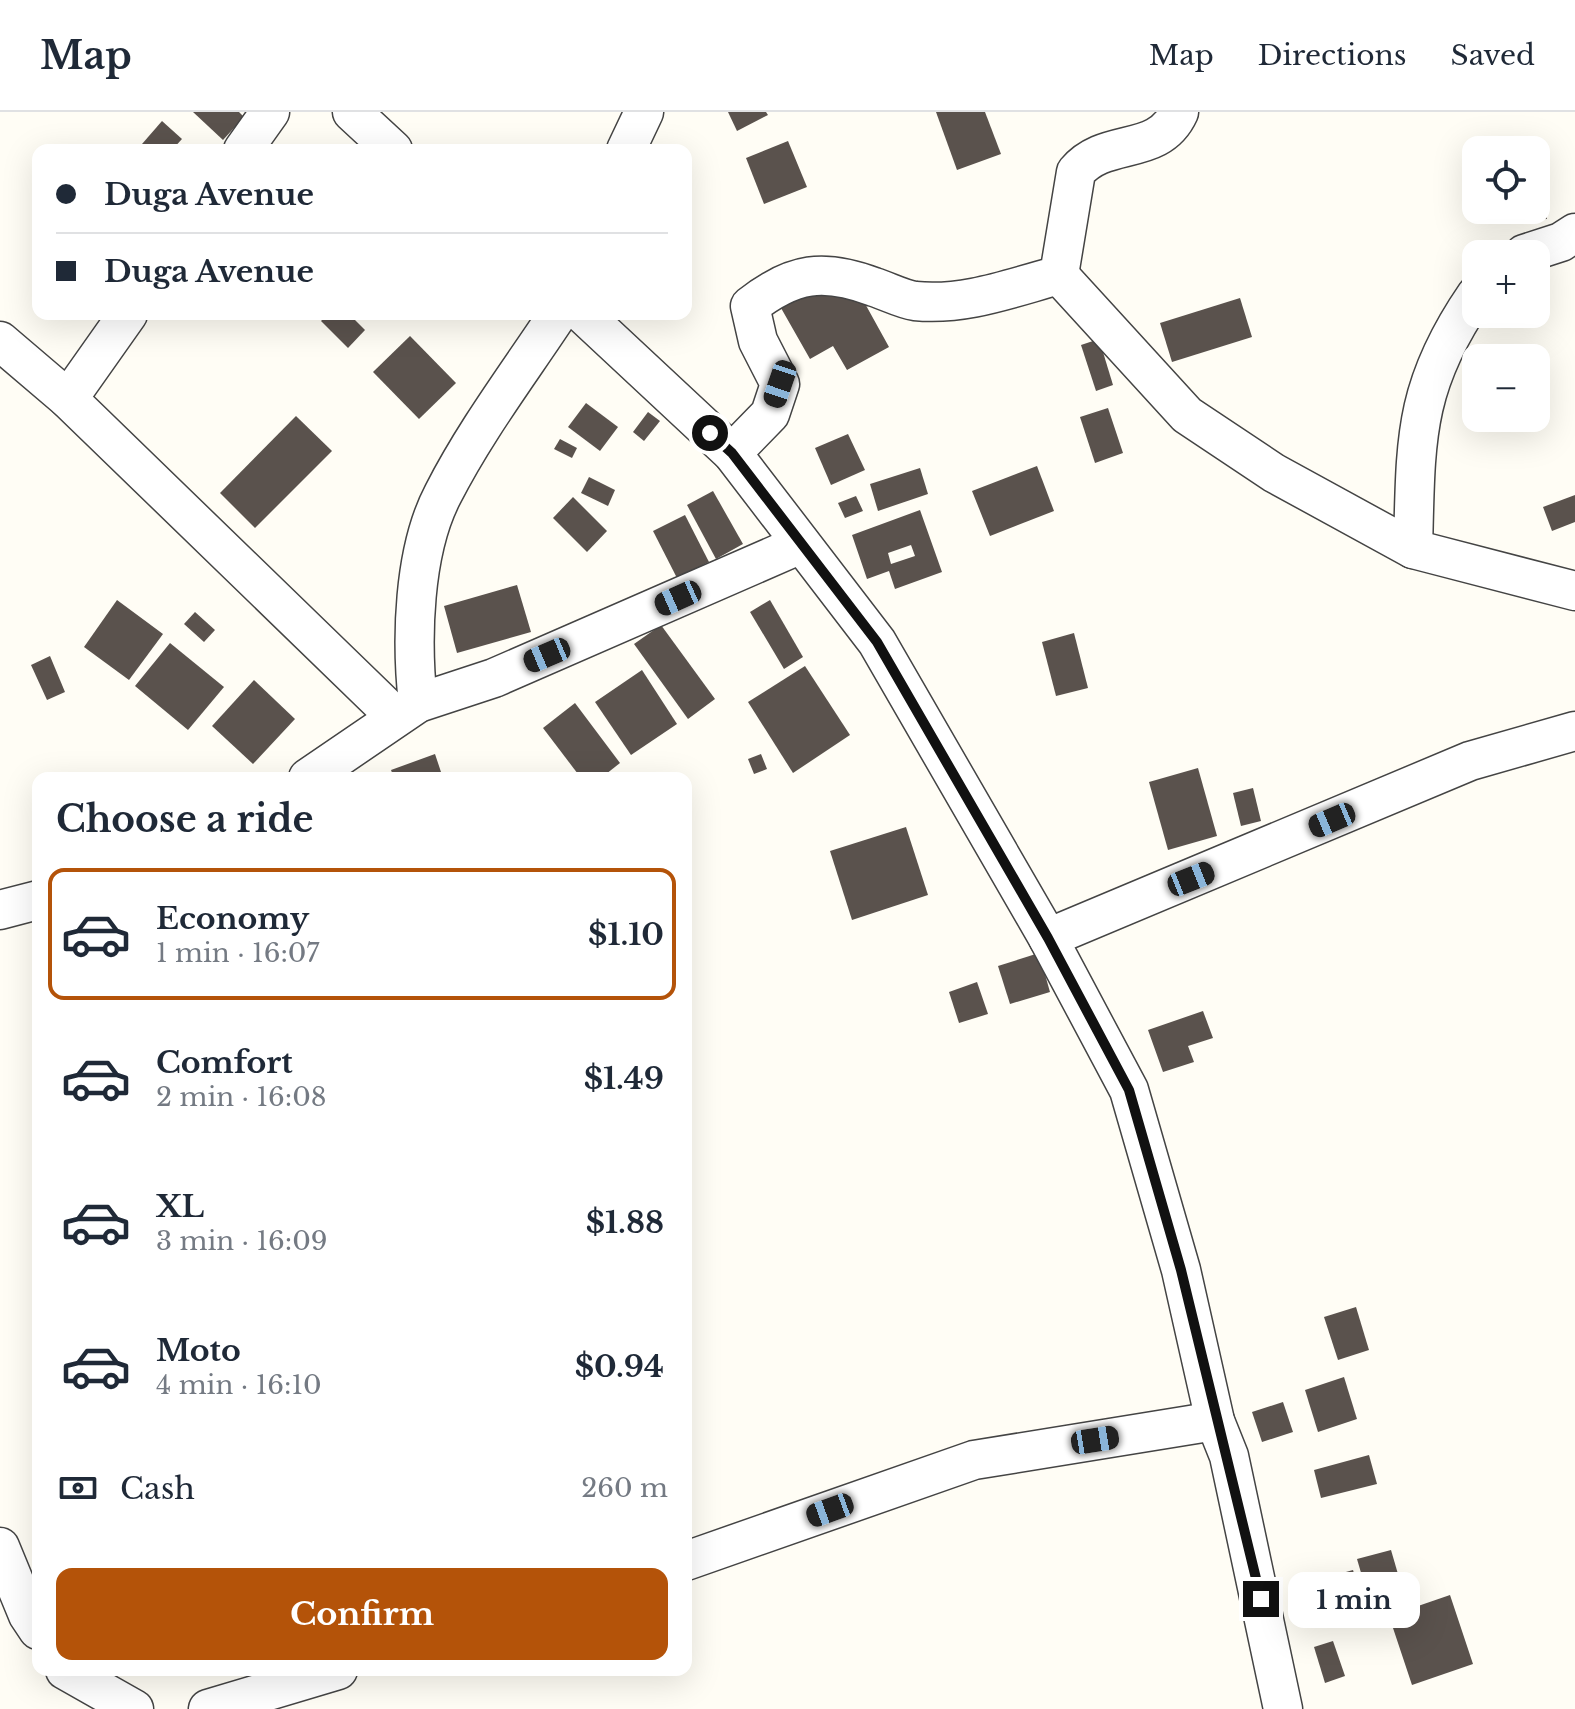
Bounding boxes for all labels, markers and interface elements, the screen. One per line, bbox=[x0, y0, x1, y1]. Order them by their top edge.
text: Map bbox=[40, 32, 132, 79]
text: Map bbox=[1149, 38, 1214, 73]
text: Directions bbox=[1258, 38, 1407, 73]
text: Saved bbox=[1451, 38, 1535, 73]
map controls bbox=[1462, 136, 1550, 432]
button: locate bbox=[1462, 136, 1550, 224]
text: Duga Avenue bbox=[104, 176, 314, 213]
button: + bbox=[1462, 240, 1550, 328]
text: Duga Avenue bbox=[104, 253, 314, 290]
button: − bbox=[1462, 344, 1550, 432]
car bbox=[761, 357, 799, 411]
route start bbox=[692, 415, 728, 451]
car bbox=[651, 577, 705, 619]
car bbox=[520, 635, 574, 675]
text: Choose a ride bbox=[56, 797, 313, 842]
car bbox=[1305, 800, 1359, 840]
car bbox=[1164, 859, 1218, 899]
icon: car bbox=[60, 898, 132, 970]
text: Economy bbox=[156, 900, 309, 937]
text: $1.10 bbox=[588, 916, 664, 953]
text: 1 min · 16:07 bbox=[156, 937, 319, 969]
icon: car bbox=[60, 1042, 132, 1114]
text: Comfort bbox=[156, 1044, 293, 1081]
text: $1.49 bbox=[584, 1060, 664, 1097]
text: 2 min · 16:08 bbox=[156, 1081, 327, 1113]
icon: car bbox=[60, 1186, 132, 1258]
text: XL bbox=[156, 1188, 204, 1225]
text: $1.88 bbox=[586, 1204, 664, 1241]
text: 3 min · 16:09 bbox=[156, 1225, 328, 1257]
icon: car bbox=[60, 1330, 132, 1402]
text: Moto bbox=[156, 1332, 241, 1369]
text: $0.94 bbox=[575, 1348, 664, 1385]
text: 4 min · 16:10 bbox=[156, 1369, 322, 1401]
car bbox=[1069, 1424, 1121, 1456]
icon: cash bbox=[56, 1466, 100, 1510]
text: Cash bbox=[120, 1470, 195, 1507]
text: 260 m bbox=[581, 1472, 668, 1504]
car bbox=[803, 1491, 857, 1529]
button: Confirm bbox=[56, 1568, 668, 1660]
callout: 1 min bbox=[1289, 1571, 1421, 1627]
route end bbox=[1243, 1581, 1279, 1617]
text: 1 min bbox=[1316, 1584, 1392, 1616]

